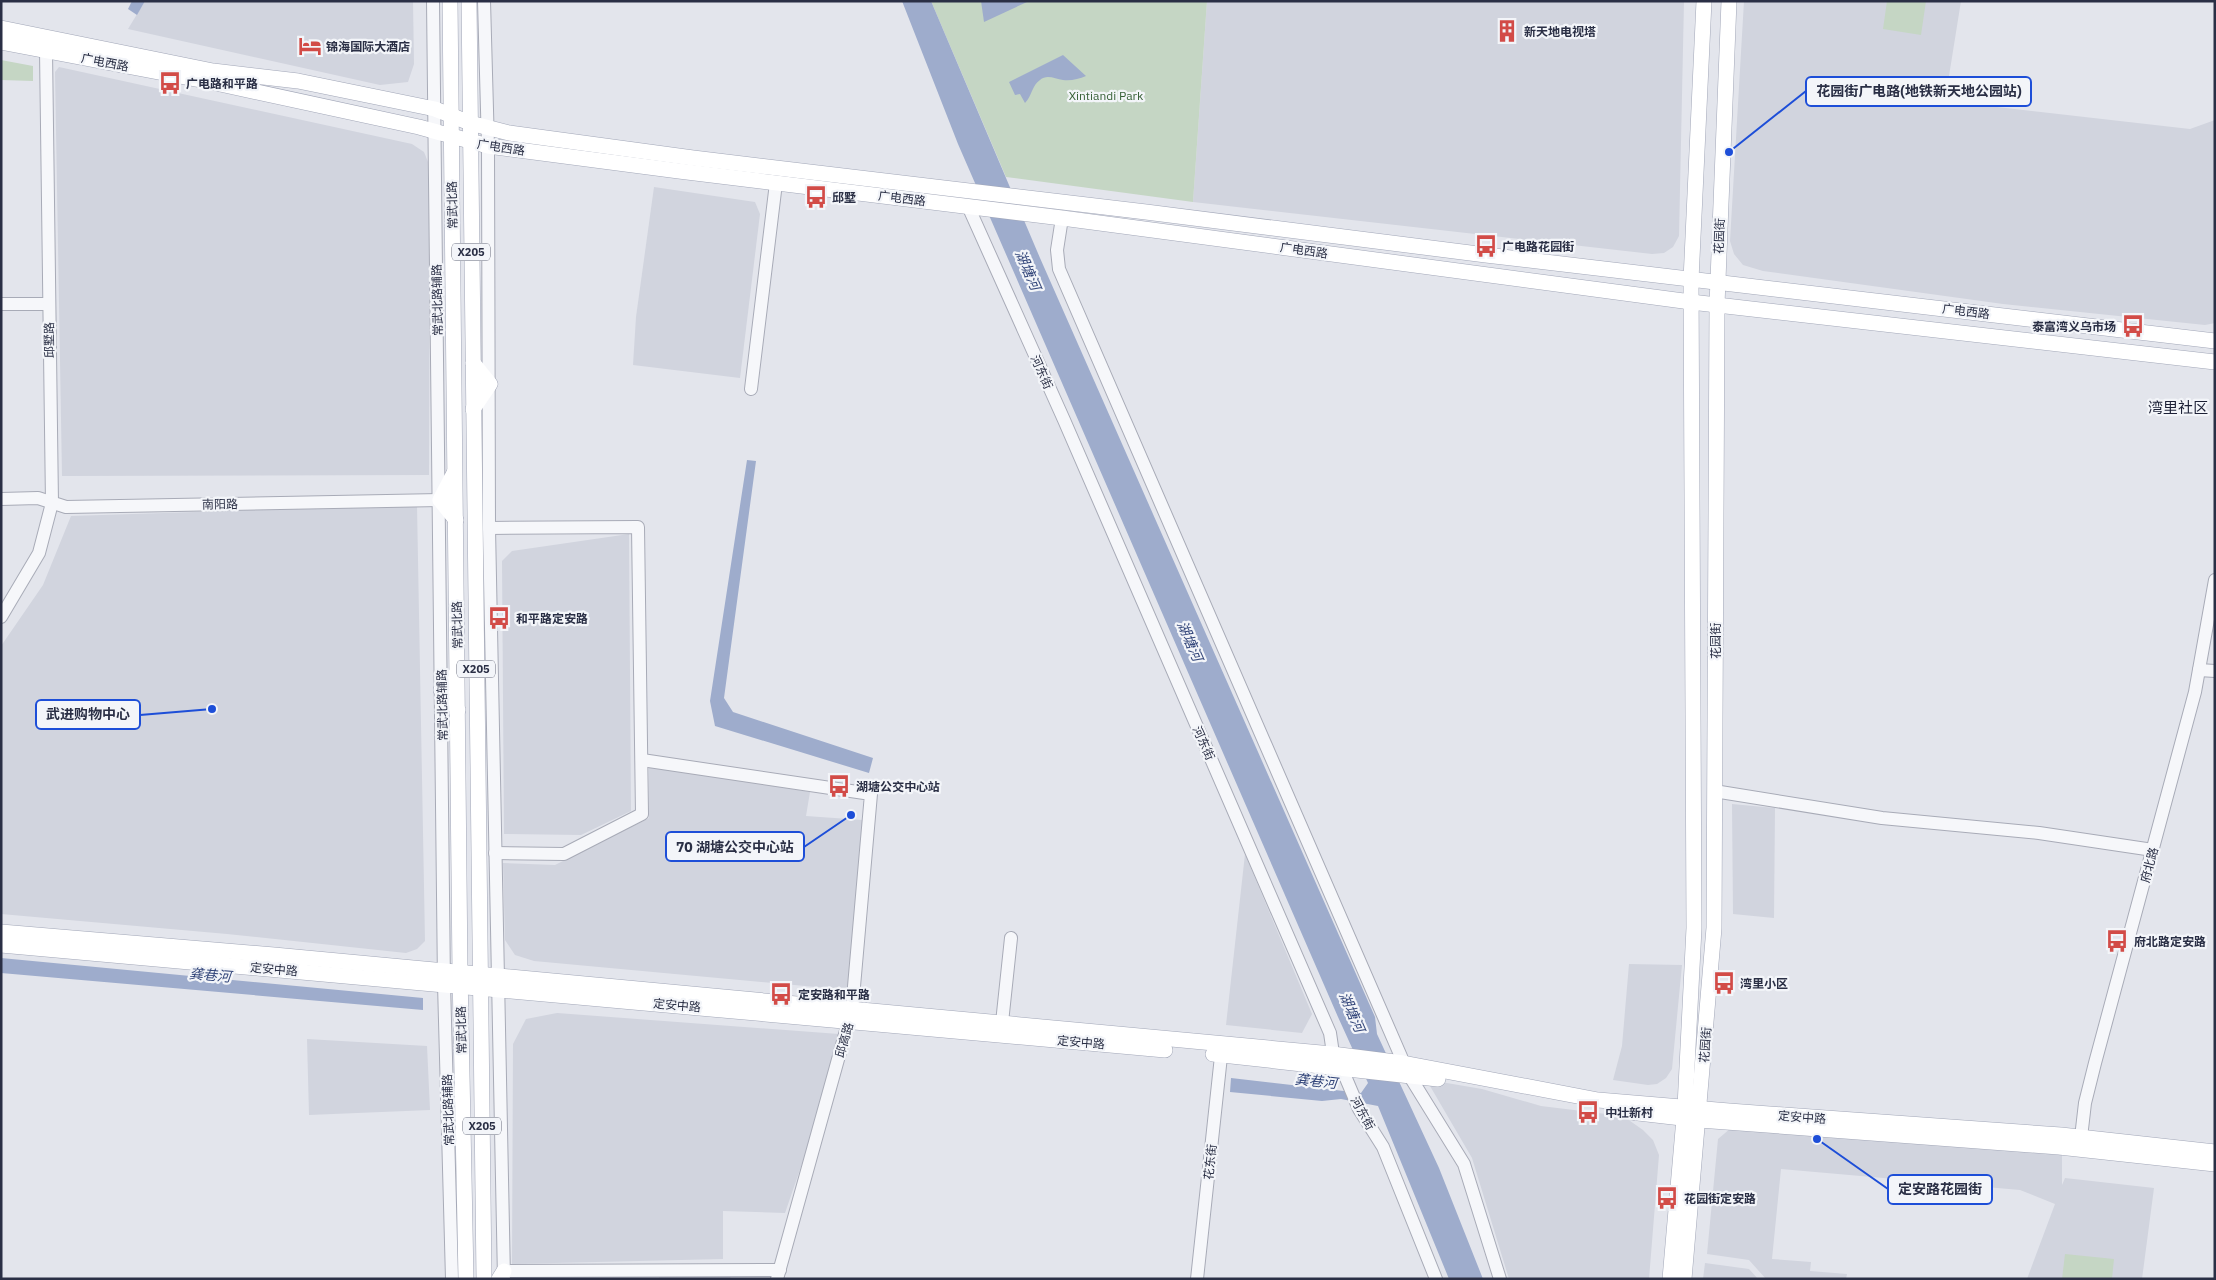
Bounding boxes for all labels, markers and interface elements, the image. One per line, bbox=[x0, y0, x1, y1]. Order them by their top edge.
building icon: 新天地电视塔 bbox=[1494, 18, 1520, 44]
place label: 新天地电视塔 bbox=[1524, 24, 1596, 39]
hotel icon: 锦海国际大酒店 bbox=[297, 33, 323, 59]
place label: 锦海国际大酒店 bbox=[326, 39, 410, 54]
street label: 广电西路 bbox=[80, 50, 130, 74]
bus stop icon: 广电路和平路 bbox=[157, 70, 183, 96]
place label: 广电路和平路 bbox=[186, 76, 258, 91]
callout: 花园街广电路(地铁新天地公园站) bbox=[1806, 77, 2031, 106]
text: 花园街广电路(地铁新天地公园站) bbox=[1816, 82, 2022, 100]
park label: Xintiandi Park bbox=[1069, 88, 1144, 103]
street label: 广电西路 bbox=[476, 136, 526, 158]
street label: 常武北路 bbox=[444, 181, 460, 229]
bus stop icon: 邱墅 bbox=[803, 184, 829, 210]
street label: 广电西路 bbox=[877, 188, 927, 208]
place label: 邱墅 bbox=[832, 190, 856, 205]
street label: 花园街 bbox=[1711, 218, 1727, 254]
bus stop icon: 广电路花园街 bbox=[1473, 233, 1499, 259]
street label: 广电西路 bbox=[1279, 239, 1329, 261]
place label: 广电路花园街 bbox=[1502, 239, 1574, 254]
road number: X205 bbox=[452, 243, 490, 260]
water label: 湖塘河 bbox=[1011, 247, 1046, 296]
street label: 常武北路辅路 bbox=[429, 264, 445, 336]
street label: 广电西路 bbox=[1941, 301, 1991, 321]
bus stop icon: 泰富湾义乌市场 bbox=[2120, 313, 2146, 339]
place label: 泰富湾义乌市场 bbox=[2032, 319, 2116, 334]
street label: 邱墅路 bbox=[41, 322, 57, 358]
street label: 河东街 bbox=[1028, 352, 1056, 392]
district label: 湾里社区 bbox=[2148, 398, 2208, 417]
street label: 南阳路 bbox=[202, 496, 238, 512]
street label: 常武北路 bbox=[449, 601, 465, 649]
bus stop icon: 和平路定安路 bbox=[486, 605, 512, 631]
place label: 和平路定安路 bbox=[516, 611, 588, 626]
water label: 湖塘河 bbox=[1173, 618, 1208, 667]
street label: 花园街 bbox=[1708, 623, 1723, 659]
road number: X205 bbox=[457, 661, 495, 678]
street label: 常武北路辅路 bbox=[434, 669, 450, 741]
callout: 武进购物中心 bbox=[36, 700, 140, 729]
text: 武进购物中心 bbox=[46, 705, 130, 723]
street label: 河东街 bbox=[1190, 723, 1218, 763]
bus stop icon: 湖塘公交中心站 bbox=[826, 773, 852, 799]
place label: 湖塘公交中心站 bbox=[856, 779, 940, 794]
callout: 70 湖塘公交中心站 bbox=[666, 832, 804, 861]
text: 70 湖塘公交中心站 bbox=[676, 838, 794, 856]
street label: 府北路 bbox=[2137, 846, 2161, 884]
bus stop icon: 府北路定安路 bbox=[2104, 928, 2130, 954]
place label: 府北路定安路 bbox=[2134, 934, 2206, 949]
street label: 定安中路 bbox=[249, 959, 299, 979]
water label: 龚巷河 bbox=[188, 964, 235, 986]
bus stop icon: 湾里小区 bbox=[1711, 970, 1737, 996]
place label: 湾里小区 bbox=[1740, 976, 1788, 991]
bus stop icon: 定安路和平路 bbox=[768, 981, 794, 1007]
place label: 定安路和平路 bbox=[798, 987, 870, 1002]
water label: 湖塘河 bbox=[1335, 989, 1370, 1038]
street label: 定安中路 bbox=[652, 995, 702, 1015]
street label: 常武北路 bbox=[453, 1006, 469, 1054]
street label: 邱高路 bbox=[832, 1021, 856, 1059]
street label: 花园街 bbox=[1696, 1027, 1714, 1063]
street label: 定安中路 bbox=[1056, 1032, 1106, 1052]
water label: 龚巷河 bbox=[1294, 1070, 1341, 1092]
street label: 常武北路辅路 bbox=[439, 1074, 457, 1146]
street label: 河东街 bbox=[1348, 1094, 1378, 1132]
bus stop icon: 中壮新村 bbox=[1575, 1099, 1601, 1125]
place label: 中壮新村 bbox=[1605, 1105, 1653, 1120]
street label: 定安中路 bbox=[1778, 1108, 1826, 1126]
road number: X205 bbox=[463, 1118, 501, 1134]
street label: 花东街 bbox=[1201, 1143, 1219, 1181]
callout: 定安路花园街 bbox=[1888, 1175, 1992, 1204]
text: 定安路花园街 bbox=[1898, 1180, 1982, 1198]
bus stop icon: 花园街定安路 bbox=[1654, 1185, 1680, 1211]
place label: 花园街定安路 bbox=[1684, 1191, 1756, 1206]

